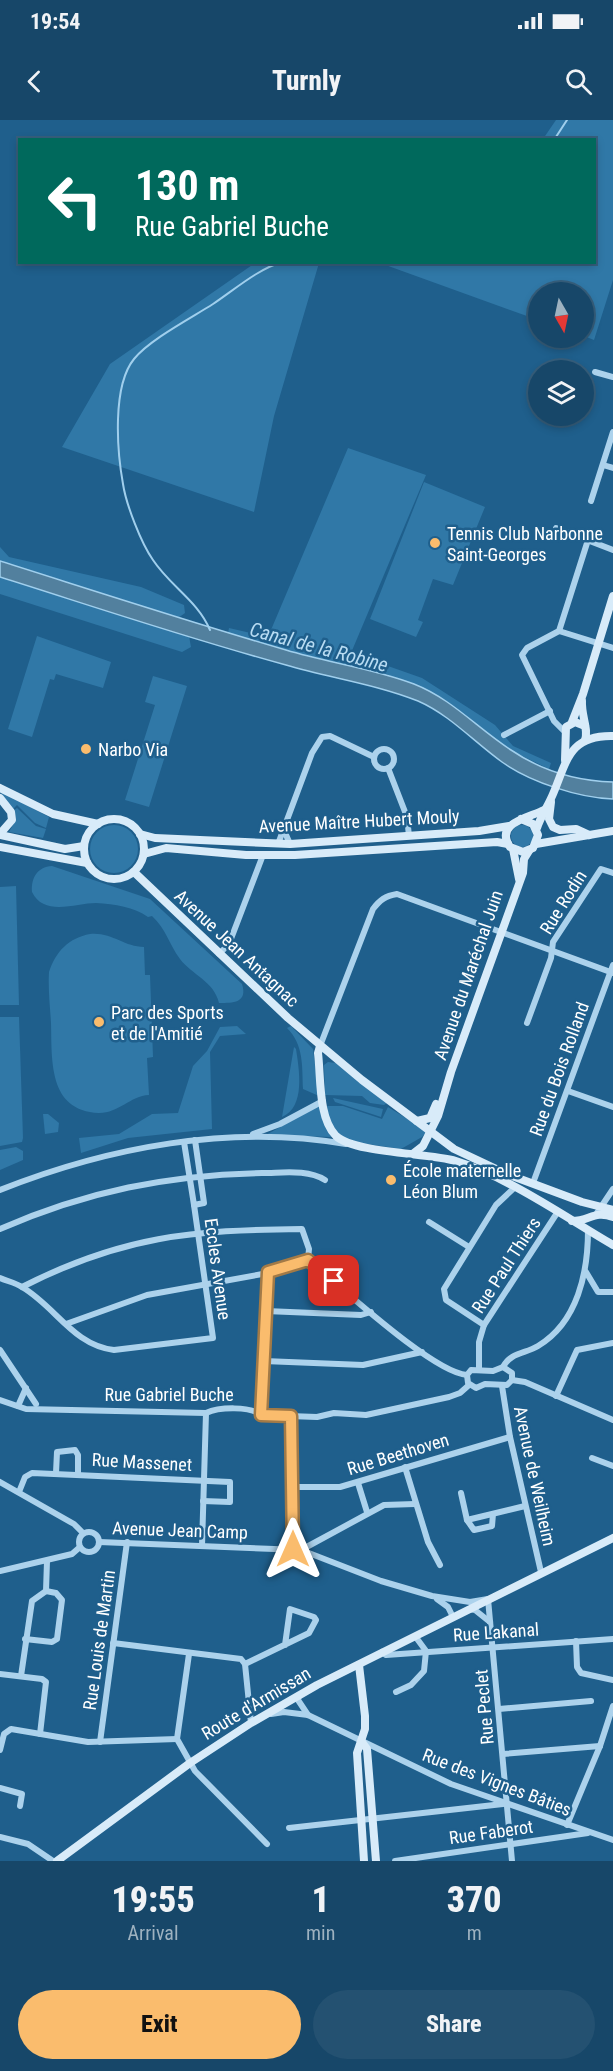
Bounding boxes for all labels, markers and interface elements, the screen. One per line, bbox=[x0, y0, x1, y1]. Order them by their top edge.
text: 19:54 bbox=[30, 9, 81, 34]
icon: back bbox=[18, 65, 51, 98]
text: Turnly bbox=[272, 65, 341, 97]
icon: search bbox=[562, 65, 595, 98]
text: 130 m bbox=[135, 161, 240, 210]
icon: left bbox=[36, 162, 114, 240]
text: Rue Gabriel Buche bbox=[135, 211, 329, 243]
north arrow bbox=[528, 282, 594, 348]
map controls bbox=[528, 282, 594, 426]
button: layers bbox=[528, 360, 594, 426]
place label: Tennis Club Narbonne Saint-Georges bbox=[447, 523, 603, 565]
marker: Tennis Club Narbonne Saint-Georges bbox=[428, 536, 442, 550]
water label: Canal de la Robine bbox=[247, 617, 391, 677]
place label: Narbo Via bbox=[98, 739, 168, 760]
marker: Narbo Via bbox=[79, 742, 93, 756]
street label: Avenue Maître Hubert Mouly bbox=[258, 805, 460, 837]
street label: Rue Rodin bbox=[535, 866, 591, 938]
street label: Avenue Jean Antagnac bbox=[171, 885, 303, 1011]
street label: Avenue du Maréchal Juin bbox=[429, 888, 507, 1062]
street label: Rue du Bois Rolland bbox=[525, 999, 593, 1139]
place label: Parc des Sports et de l'Amitié bbox=[111, 1002, 224, 1044]
marker: Parc des Sports et de l'Amitié bbox=[92, 1015, 106, 1029]
place label: École maternelle Léon Blum bbox=[403, 1160, 521, 1202]
marker: École maternelle Léon Blum bbox=[384, 1173, 398, 1187]
street label: Rue Paul Thiers bbox=[467, 1213, 545, 1317]
street label: Eccles Avenue bbox=[200, 1217, 236, 1321]
pin bbox=[308, 1255, 359, 1306]
icon: arrive bbox=[317, 1264, 350, 1297]
street label: Rue Gabriel Buche bbox=[104, 1384, 234, 1405]
street label: Avenue de Weilheim bbox=[510, 1404, 560, 1548]
street label: Rue Beethoven bbox=[345, 1429, 451, 1479]
street label: Rue Massenet bbox=[91, 1449, 193, 1475]
street label: Avenue Jean Camp bbox=[112, 1517, 248, 1543]
position arrow bbox=[261, 1517, 325, 1581]
street label: Rue Louis de Martin bbox=[79, 1569, 119, 1711]
street label: Rue Lakanal bbox=[452, 1619, 540, 1645]
street label: Route d'Armissan bbox=[198, 1662, 314, 1744]
street label: Rue Peclet bbox=[470, 1669, 498, 1745]
street label: Rue des Vignes Bâties bbox=[420, 1744, 574, 1820]
street label: Rue Faberot bbox=[448, 1816, 534, 1848]
text: 19:55 bbox=[111, 1879, 195, 1921]
text: 1 bbox=[312, 1879, 330, 1921]
text: 370 bbox=[447, 1879, 502, 1921]
text: Arrival bbox=[128, 1921, 178, 1945]
text: min bbox=[306, 1921, 335, 1945]
text: m bbox=[467, 1921, 482, 1945]
button: Exit bbox=[18, 1990, 301, 2059]
button: Share bbox=[313, 1990, 595, 2059]

